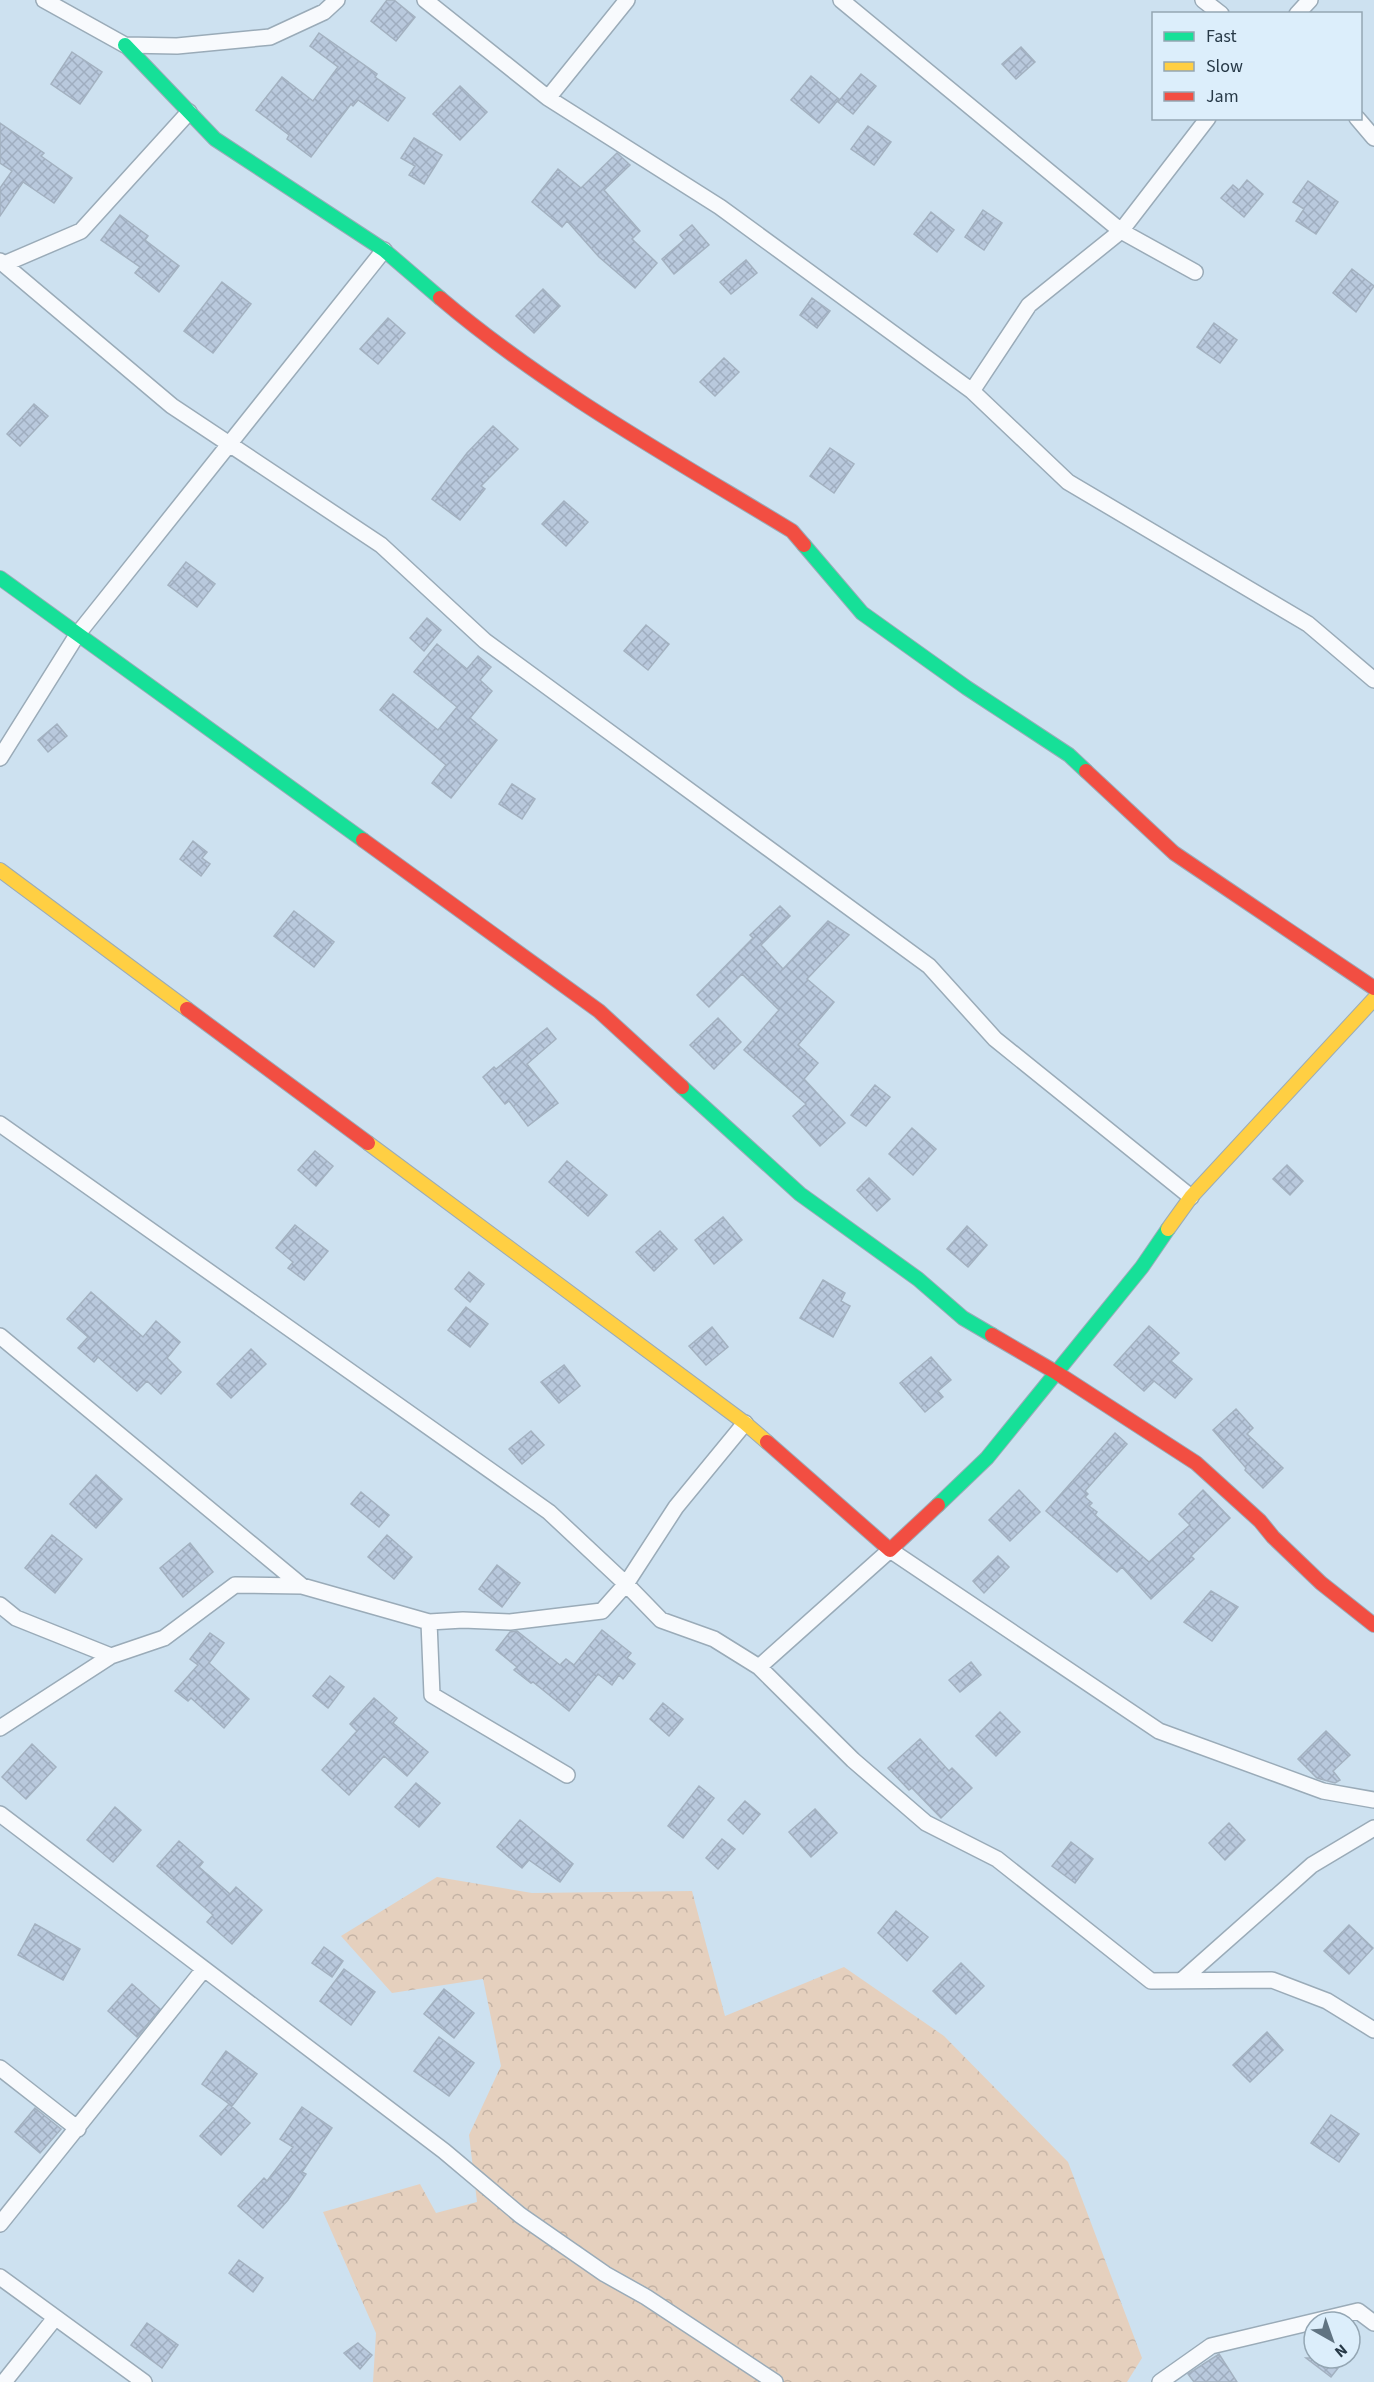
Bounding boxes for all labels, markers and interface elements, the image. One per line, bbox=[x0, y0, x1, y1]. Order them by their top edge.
legend bbox=[1152, 12, 1362, 120]
text: Fast bbox=[1206, 24, 1237, 49]
text: Slow bbox=[1206, 54, 1243, 79]
text: Jam bbox=[1206, 84, 1239, 109]
north arrow bbox=[1302, 2310, 1362, 2370]
text: N bbox=[1330, 2339, 1352, 2363]

